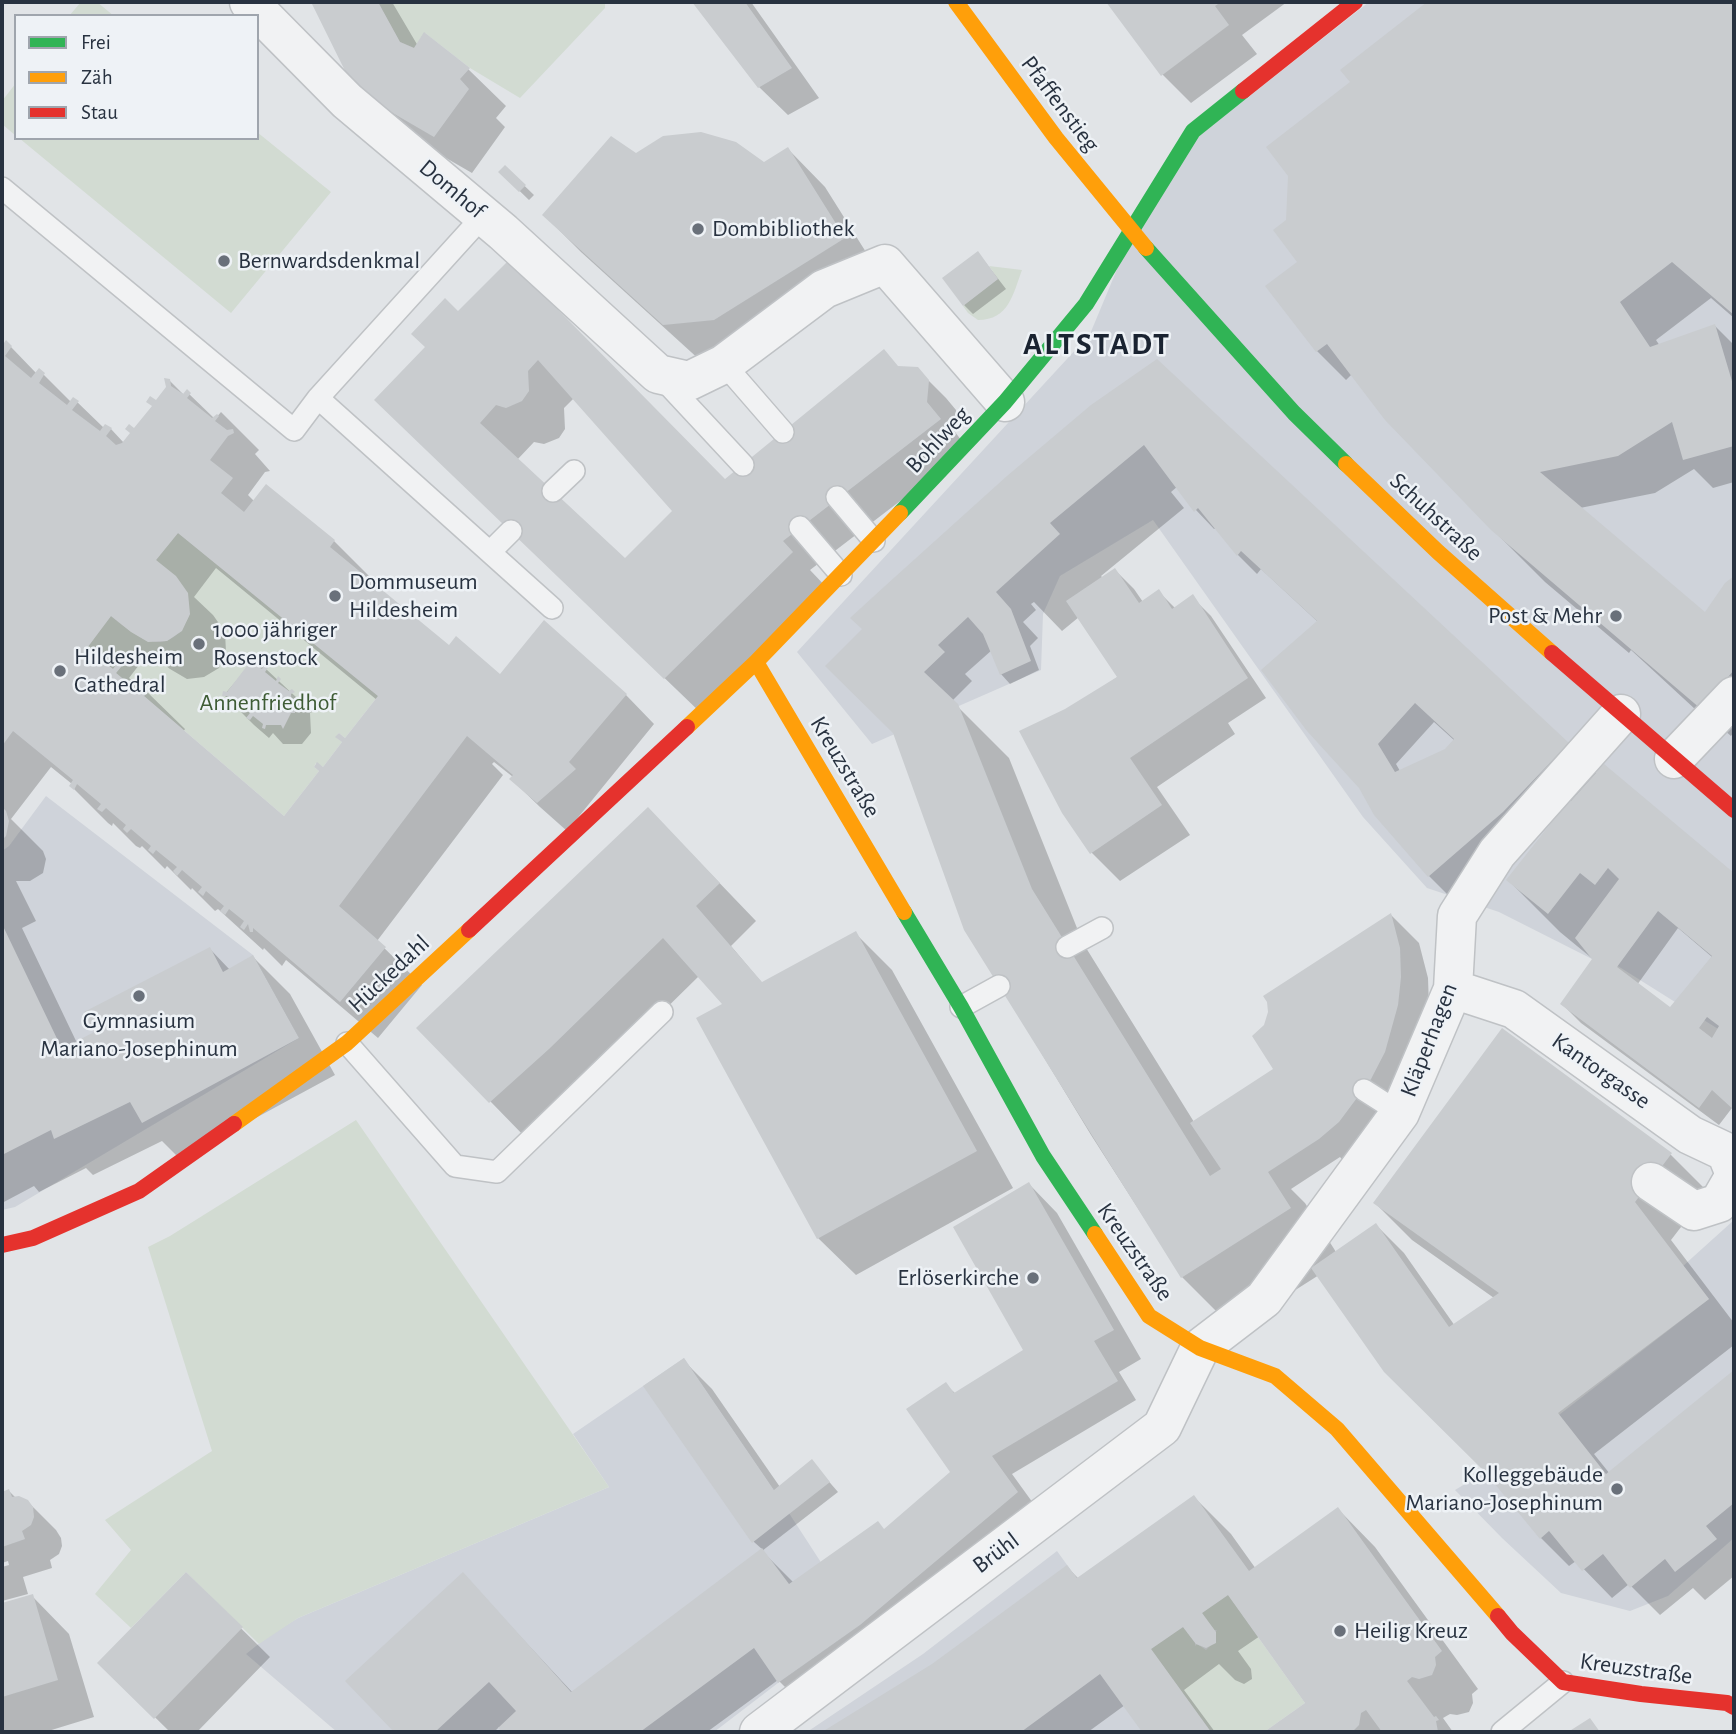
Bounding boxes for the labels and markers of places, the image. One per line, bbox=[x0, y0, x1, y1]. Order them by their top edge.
place label: Dombibliothek bbox=[712, 215, 854, 243]
marker: Dombibliothek bbox=[690, 221, 706, 237]
place label: Bernwardsdenkmal bbox=[238, 247, 420, 275]
marker: Bernwardsdenkmal bbox=[216, 253, 232, 269]
place label: Dommuseum Hildesheim bbox=[349, 568, 478, 624]
marker: Dommuseum Hildesheim bbox=[327, 588, 343, 604]
place label: Post & Mehr bbox=[1488, 602, 1602, 630]
marker: Post & Mehr bbox=[1608, 608, 1624, 624]
place label: 1000 jähriger Rosenstock bbox=[213, 616, 337, 672]
marker: 1000 jähriger Rosenstock bbox=[191, 636, 207, 652]
place label: Hildesheim Cathedral bbox=[74, 643, 183, 699]
marker: Hildesheim Cathedral bbox=[52, 663, 68, 679]
marker: Gymnasium Mariano-Josephinum bbox=[131, 988, 147, 1004]
place label: Gymnasium Mariano-Josephinum bbox=[40, 1007, 238, 1063]
place label: Erlöserkirche bbox=[897, 1264, 1019, 1292]
marker: Erlöserkirche bbox=[1025, 1270, 1041, 1286]
place label: Kolleggebäude Mariano-Josephinum bbox=[1405, 1461, 1603, 1517]
marker: Kolleggebäude Mariano-Josephinum bbox=[1609, 1481, 1625, 1497]
place label: Heilig Kreuz bbox=[1354, 1617, 1468, 1645]
marker: Heilig Kreuz bbox=[1332, 1623, 1348, 1639]

